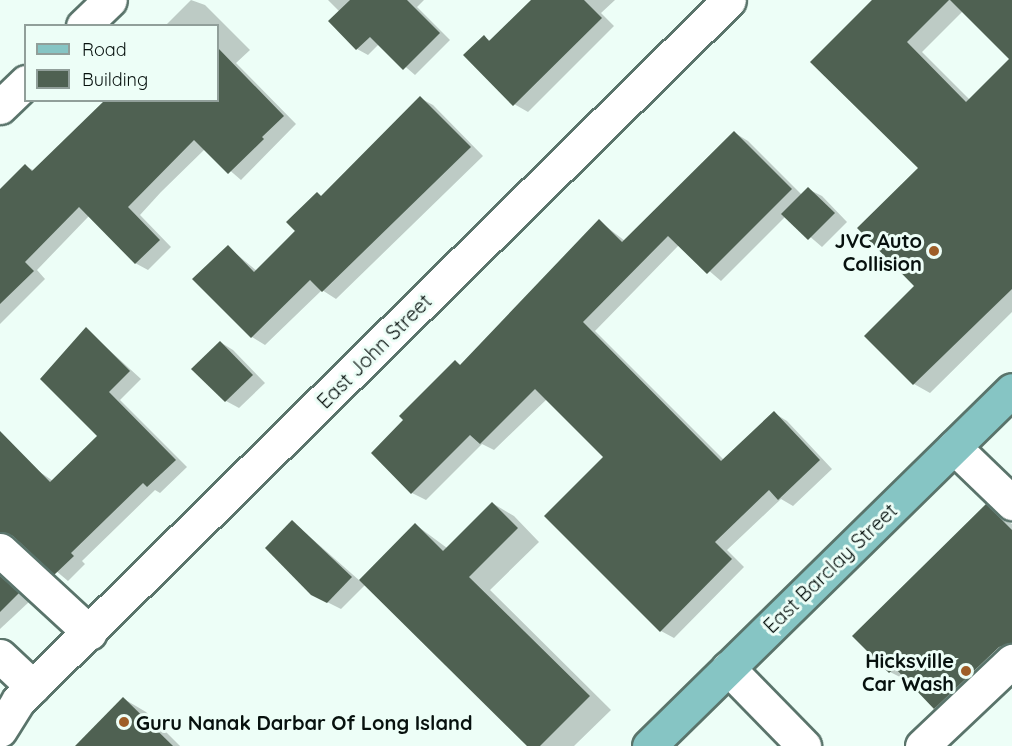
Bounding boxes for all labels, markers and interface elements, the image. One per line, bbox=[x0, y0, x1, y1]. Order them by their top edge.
legend bbox=[24, 24, 219, 102]
text: Road bbox=[82, 38, 127, 61]
text: Building bbox=[82, 68, 148, 91]
place label: JVC Auto Collision bbox=[835, 228, 922, 275]
marker: JVC Auto Collision bbox=[927, 244, 941, 258]
street label: East John Street bbox=[312, 289, 436, 413]
street label: East Barclay Street bbox=[758, 498, 902, 638]
place label: Hicksville Car Wash bbox=[862, 648, 954, 695]
marker: Hicksville Car Wash bbox=[959, 664, 973, 678]
place label: Guru Nanak Darbar Of Long Island bbox=[136, 710, 472, 734]
marker: Guru Nanak Darbar Of Long Island bbox=[117, 715, 131, 729]

